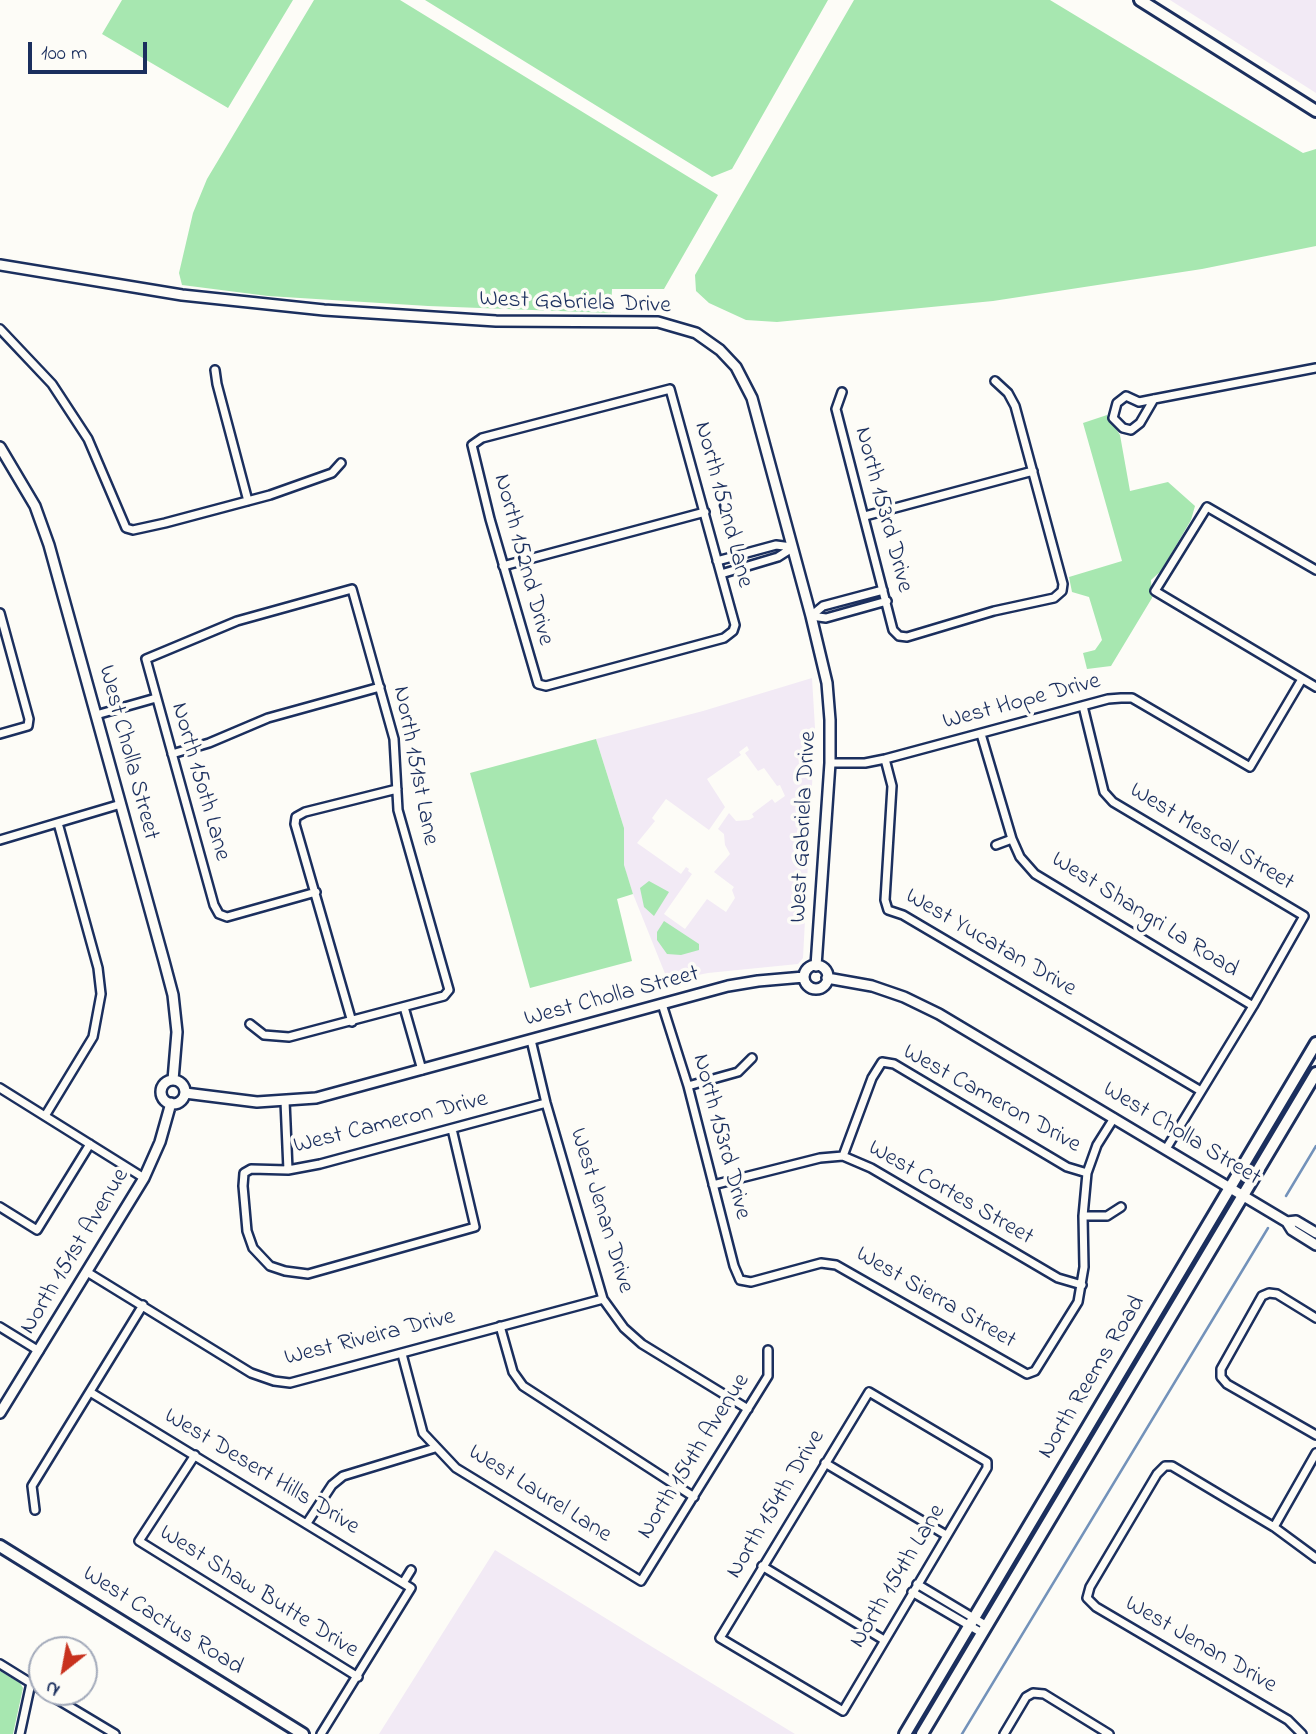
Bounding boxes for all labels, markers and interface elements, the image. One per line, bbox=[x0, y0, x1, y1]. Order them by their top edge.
scale bar bbox=[32, 28, 150, 72]
text: 100 m bbox=[41, 39, 87, 69]
street label: West Gabriela Drive bbox=[479, 286, 671, 322]
street label: North 152nd Lane bbox=[686, 419, 758, 591]
street label: North 153rd Drive bbox=[846, 424, 918, 596]
street label: North 152nd Drive bbox=[485, 471, 559, 649]
street label: West Cholla Street bbox=[90, 663, 164, 843]
street label: West Hope Drive bbox=[940, 668, 1104, 738]
street label: North 151st Lane bbox=[384, 684, 444, 848]
street label: North 150th Lane bbox=[163, 700, 235, 864]
street label: West Gabriela Drive bbox=[786, 730, 824, 924]
street label: West Mescal Street bbox=[1123, 777, 1299, 899]
street label: West Shangri La Road bbox=[1045, 847, 1243, 985]
street label: West Yucatan Drive bbox=[899, 883, 1081, 1005]
street label: West Cholla Street bbox=[522, 961, 702, 1035]
street label: West Cameron Drive bbox=[897, 1039, 1085, 1161]
street label: North 153rd Drive bbox=[684, 1051, 756, 1223]
street label: West Cholla Street bbox=[1097, 1076, 1265, 1194]
street label: West Cameron Drive bbox=[291, 1086, 491, 1162]
street label: West Jenan Drive bbox=[561, 1125, 639, 1297]
street label: West Cortes Street bbox=[862, 1135, 1038, 1253]
street label: North 151st Avenue bbox=[15, 1164, 137, 1340]
street label: West Sierra Street bbox=[850, 1241, 1020, 1357]
street label: North Reems Road bbox=[1033, 1291, 1153, 1465]
street label: West Riveira Drive bbox=[282, 1304, 458, 1374]
street label: North 154th Avenue bbox=[632, 1369, 758, 1545]
street label: West Desert Hills Drive bbox=[158, 1403, 364, 1543]
street label: North 154th Drive bbox=[721, 1425, 833, 1585]
street label: West Laurel Lane bbox=[462, 1439, 616, 1551]
street label: North 154th Lane bbox=[845, 1500, 953, 1654]
street label: West Shaw Butte Drive bbox=[153, 1520, 363, 1666]
street label: West Cactus Road bbox=[76, 1561, 248, 1683]
street label: West Jenan Drive bbox=[1119, 1591, 1281, 1701]
north arrow bbox=[28, 1636, 98, 1706]
text: N bbox=[41, 1673, 65, 1703]

